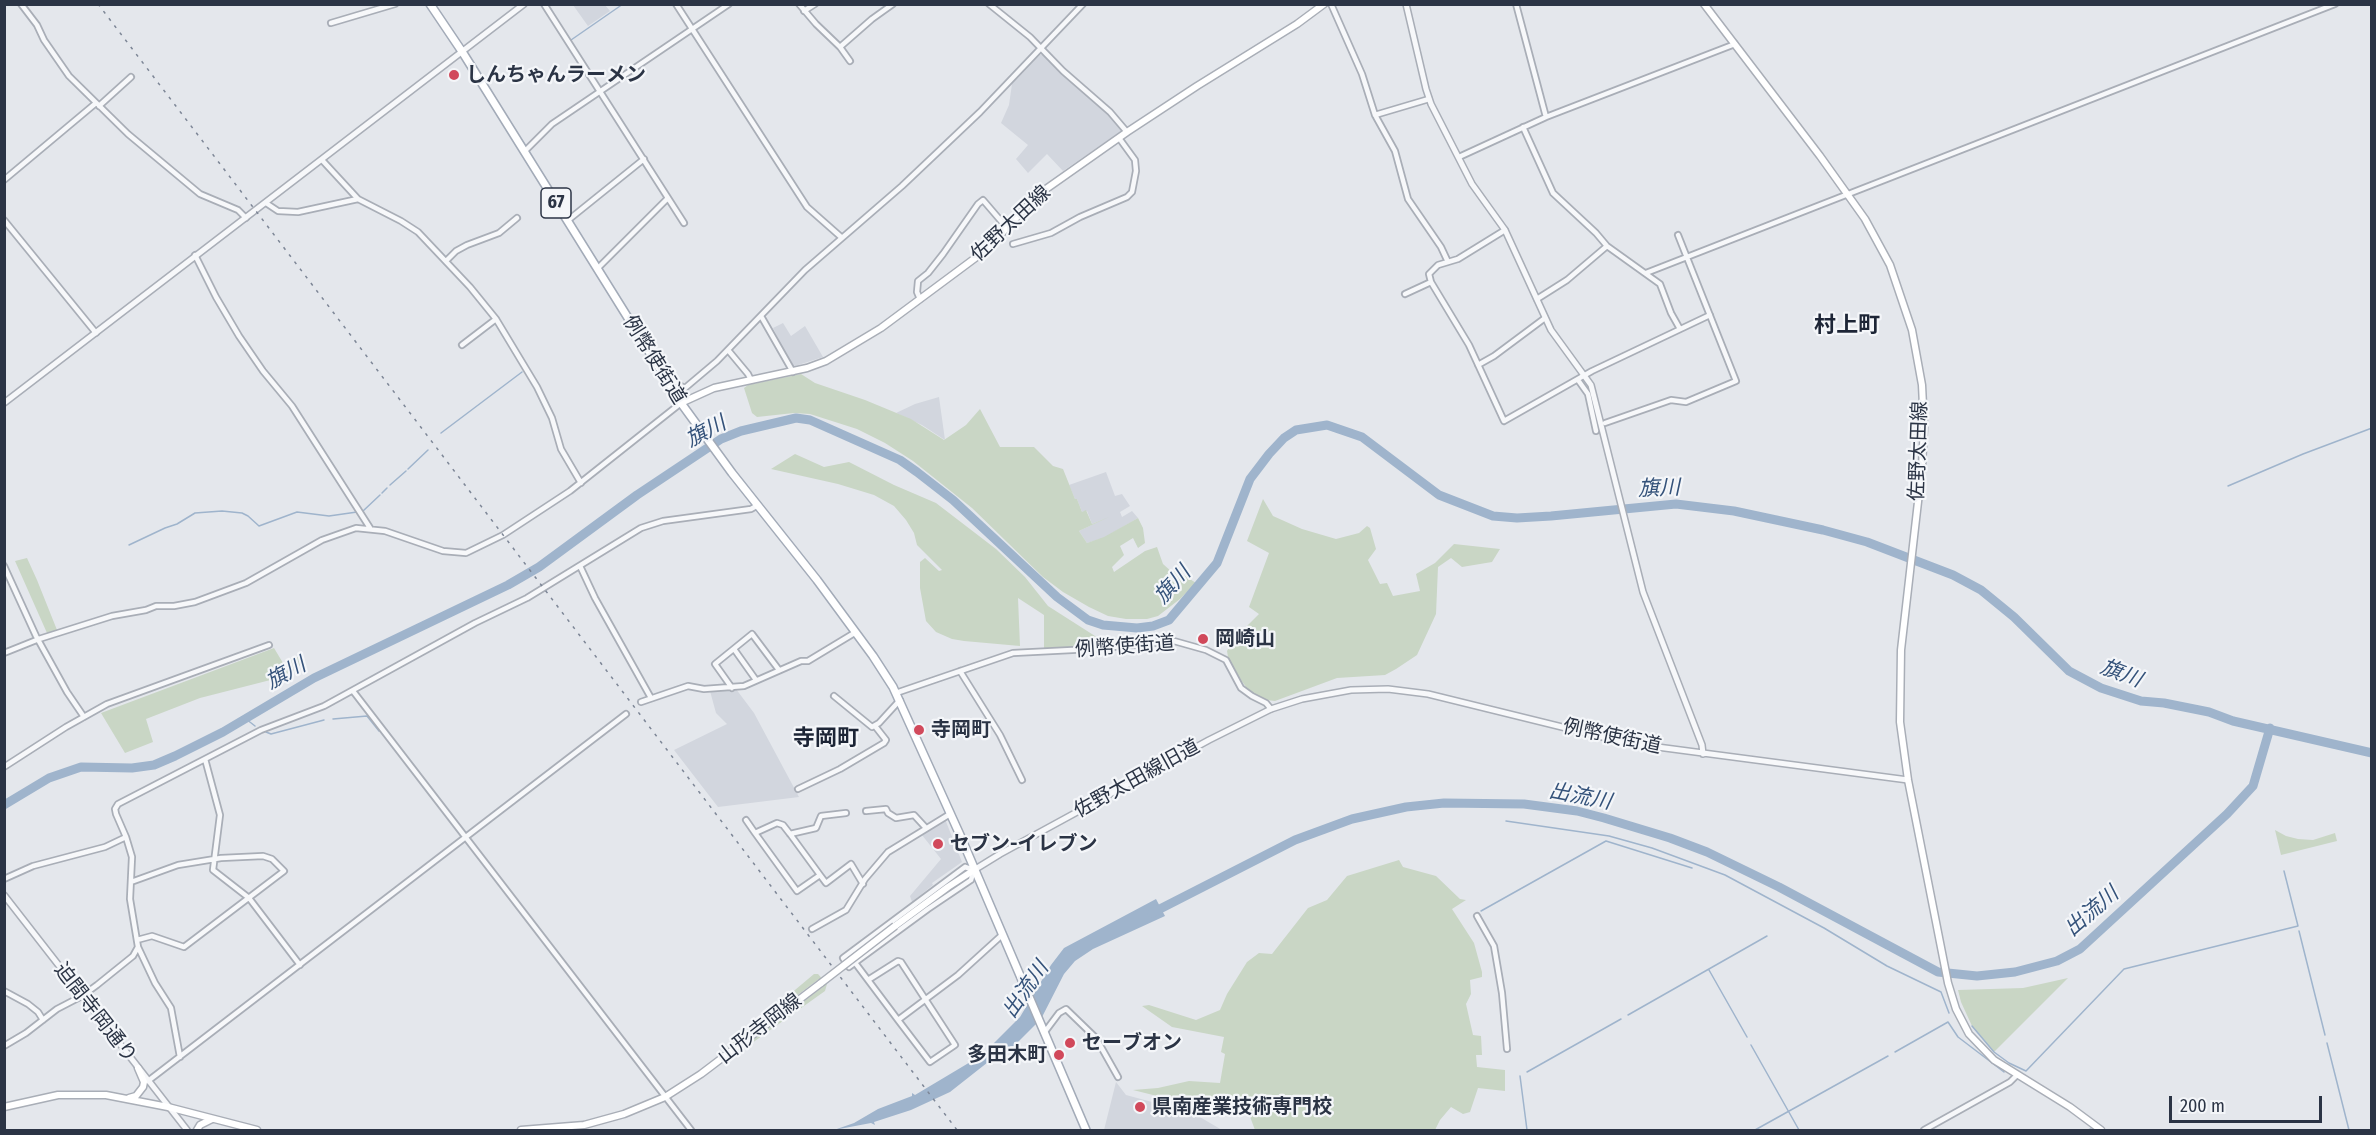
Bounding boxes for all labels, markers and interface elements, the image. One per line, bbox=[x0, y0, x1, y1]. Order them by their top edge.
place label: しんちゃんラーメン bbox=[466, 63, 646, 87]
marker: しんちゃんラーメン bbox=[447, 68, 461, 82]
street label: 佐野太田線 bbox=[966, 181, 1056, 267]
road number: 67 bbox=[541, 188, 571, 218]
street label: 例幣使街道 bbox=[617, 311, 691, 409]
district label: 村上町 bbox=[1814, 313, 1880, 339]
street label: 佐野太田線 bbox=[1905, 401, 1933, 501]
water label: 旗川 bbox=[682, 411, 730, 453]
water label: 旗川 bbox=[1638, 476, 1680, 502]
water label: 旗川 bbox=[1150, 561, 1196, 609]
place label: 岡崎山 bbox=[1215, 627, 1275, 651]
street label: 例幣使街道 bbox=[1074, 632, 1176, 662]
marker: 岡崎山 bbox=[1196, 632, 1210, 646]
water label: 旗川 bbox=[262, 653, 310, 695]
water label: 旗川 bbox=[2097, 655, 2145, 693]
street label: 例幣使街道 bbox=[1561, 715, 1663, 759]
place label: 寺岡町 bbox=[931, 718, 991, 742]
marker: 寺岡町 bbox=[912, 723, 926, 737]
district label: 寺岡町 bbox=[793, 726, 859, 752]
street label: 佐野太田線旧道 bbox=[1070, 735, 1204, 823]
water label: 出流川 bbox=[1547, 779, 1613, 815]
place label: セブン-イレブン bbox=[950, 832, 1097, 856]
marker: セブン-イレブン bbox=[931, 837, 945, 851]
water label: 出流川 bbox=[2060, 882, 2124, 942]
water label: 出流川 bbox=[998, 957, 1054, 1023]
street label: 迫間寺岡通り bbox=[49, 958, 141, 1068]
street label: 山形寺岡線 bbox=[713, 989, 807, 1069]
place label: セーブオン bbox=[1082, 1031, 1182, 1055]
marker: セーブオン bbox=[1063, 1036, 1077, 1050]
place label: 多田木町 bbox=[967, 1043, 1047, 1067]
marker: 多田木町 bbox=[1052, 1048, 1066, 1062]
scale bar bbox=[2172, 1084, 2325, 1122]
place label: 県南産業技術専門校 bbox=[1152, 1095, 1332, 1119]
text: 200 m bbox=[2180, 1095, 2225, 1117]
marker: 県南産業技術専門校 bbox=[1133, 1100, 1147, 1114]

